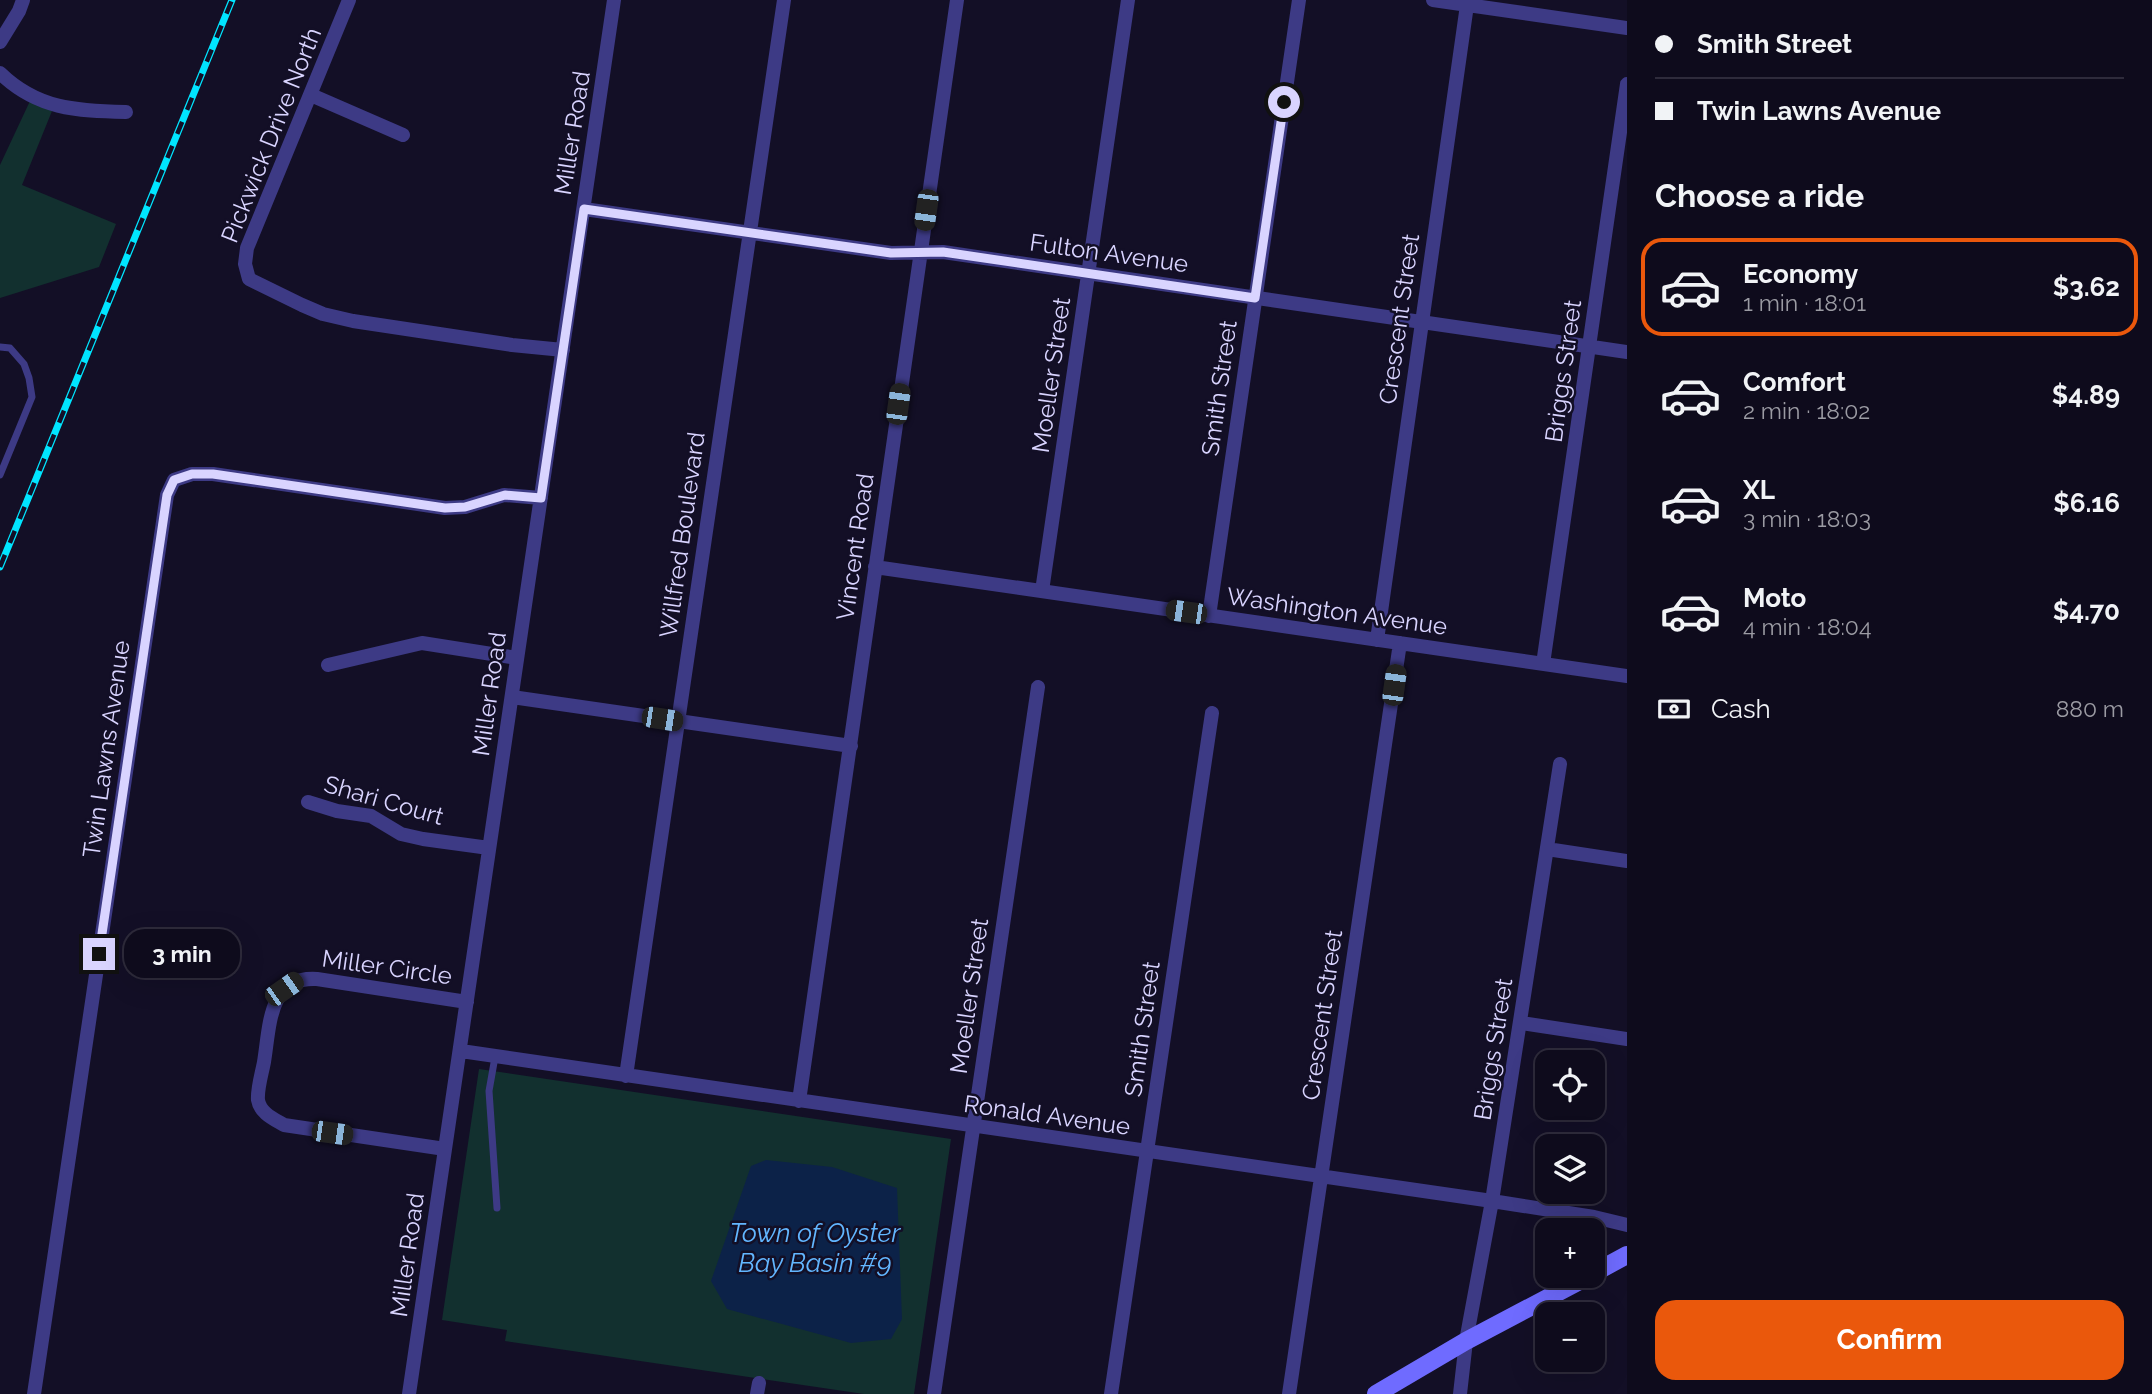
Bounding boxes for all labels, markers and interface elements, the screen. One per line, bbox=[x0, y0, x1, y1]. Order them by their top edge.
street label: Pickwick Drive North bbox=[215, 23, 327, 247]
text: Smith Street bbox=[1697, 29, 1852, 59]
street label: Miller Road bbox=[548, 69, 596, 197]
route start bbox=[1268, 86, 1300, 118]
text: Twin Lawns Avenue bbox=[1697, 96, 1941, 126]
text: Choose a ride bbox=[1655, 177, 1864, 214]
car bbox=[913, 188, 940, 232]
street label: Fulton Avenue bbox=[1028, 228, 1190, 278]
street label: Crescent Street bbox=[1373, 232, 1425, 406]
icon: car bbox=[1659, 256, 1722, 319]
text: Economy bbox=[1743, 259, 1858, 289]
text: $3.62 bbox=[2053, 272, 2120, 302]
text: 1 min · 18:01 bbox=[1743, 289, 1866, 316]
street label: Moeller Street bbox=[1026, 295, 1076, 455]
street label: Briggs Street bbox=[1539, 298, 1587, 444]
street label: Smith Street bbox=[1195, 318, 1243, 458]
icon: car bbox=[1659, 364, 1722, 427]
text: Comfort bbox=[1743, 367, 1846, 397]
text: $4.89 bbox=[2052, 380, 2120, 410]
car bbox=[885, 382, 912, 426]
text: 2 min · 18:02 bbox=[1743, 397, 1870, 424]
street label: Willfred Boulevard bbox=[653, 430, 711, 640]
street label: Vincent Road bbox=[830, 472, 880, 622]
icon: car bbox=[1659, 472, 1722, 535]
text: XL bbox=[1743, 475, 1775, 505]
text: $6.16 bbox=[2053, 488, 2120, 518]
text: 3 min · 18:03 bbox=[1743, 505, 1871, 532]
icon: car bbox=[1659, 580, 1722, 643]
street label: Washington Avenue bbox=[1225, 581, 1449, 641]
text: Moto bbox=[1743, 583, 1806, 613]
text: $4.70 bbox=[2053, 596, 2120, 626]
car bbox=[1164, 599, 1209, 625]
text: 4 min · 18:04 bbox=[1743, 613, 1872, 640]
street label: Miller Road bbox=[466, 630, 512, 758]
street label: Twin Lawns Avenue bbox=[76, 639, 136, 859]
car bbox=[1381, 663, 1408, 707]
icon: cash bbox=[1655, 690, 1693, 728]
text: Cash bbox=[1711, 694, 1771, 724]
text: 880 m bbox=[2056, 695, 2124, 722]
car bbox=[640, 705, 685, 733]
street label: Shari Court bbox=[321, 769, 447, 831]
street label: Moeller Street bbox=[944, 916, 994, 1076]
street label: Crescent Street bbox=[1296, 928, 1348, 1102]
callout: 3 min bbox=[124, 930, 239, 978]
route end bbox=[83, 938, 115, 970]
text: 3 min bbox=[152, 940, 212, 967]
street label: Miller Circle bbox=[320, 944, 454, 990]
street label: Smith Street bbox=[1118, 959, 1166, 1099]
car bbox=[261, 968, 308, 1010]
street label: Briggs Street bbox=[1467, 976, 1519, 1122]
map controls bbox=[1535, 1050, 1605, 1372]
button: locate bbox=[1535, 1050, 1605, 1120]
street label: Ronald Avenue bbox=[962, 1089, 1132, 1141]
car bbox=[310, 1120, 355, 1146]
button: layers bbox=[1535, 1134, 1605, 1204]
street label: Miller Road bbox=[384, 1191, 430, 1319]
water label: Town of Oyster Bay Basin #9 bbox=[730, 1218, 901, 1278]
button: + bbox=[1535, 1218, 1605, 1288]
button: Confirm bbox=[1655, 1300, 2124, 1380]
button: − bbox=[1535, 1302, 1605, 1372]

